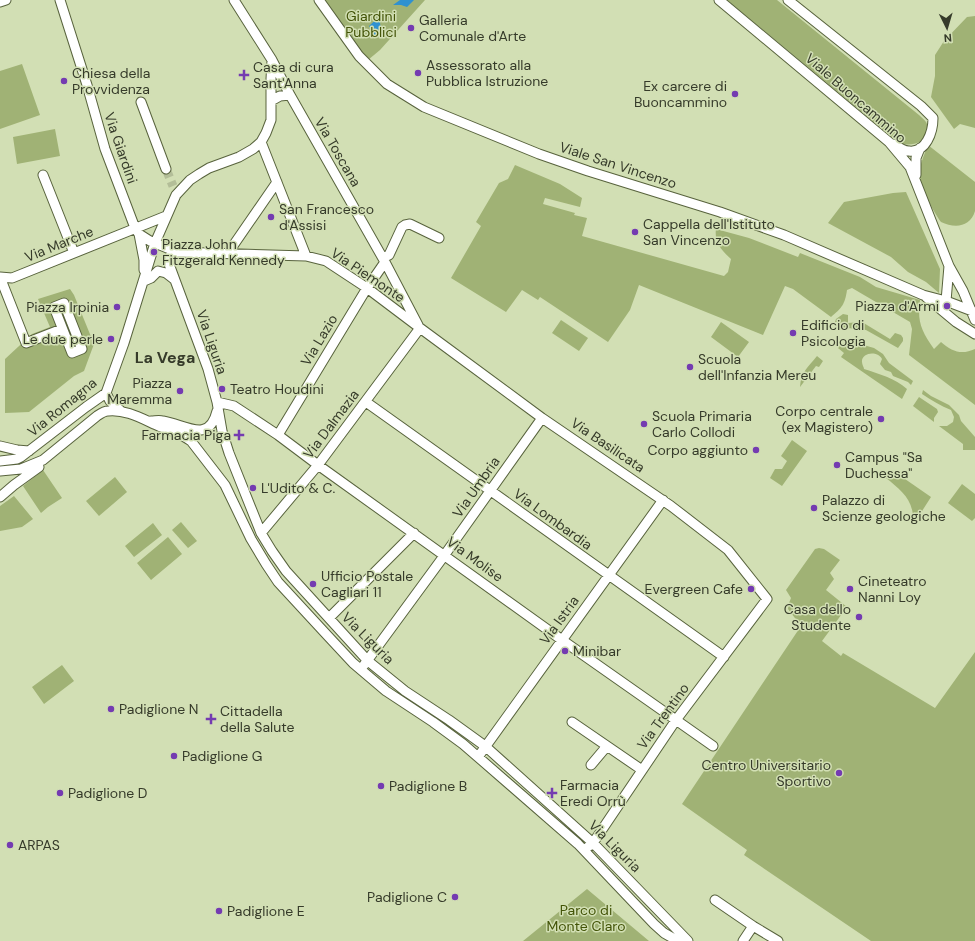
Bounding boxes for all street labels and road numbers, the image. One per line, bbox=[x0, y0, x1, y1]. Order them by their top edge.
street label: Viale Buoncammino bbox=[802, 49, 910, 147]
street label: Via Giardini bbox=[100, 110, 142, 186]
street label: Via Toscana bbox=[311, 114, 365, 190]
street label: Viale San Vincenzo bbox=[557, 138, 679, 192]
street label: Via Marche bbox=[22, 222, 96, 266]
street label: Via Piemonte bbox=[328, 244, 409, 306]
street label: Via Liguria bbox=[193, 307, 231, 377]
street label: Via Lazio bbox=[297, 311, 341, 369]
street label: Via Romagna bbox=[24, 374, 100, 440]
street label: Via Dalmazia bbox=[299, 386, 363, 462]
street label: Via Basilicata bbox=[568, 414, 648, 476]
street label: Via Umbria bbox=[448, 453, 504, 521]
street label: Via Lombardia bbox=[510, 484, 596, 554]
street label: Via Molise bbox=[443, 532, 507, 586]
street label: Via Istria bbox=[535, 592, 583, 648]
street label: Via Liguria bbox=[338, 608, 398, 668]
street label: Via Trentino bbox=[633, 679, 693, 753]
street label: Via Liguria bbox=[585, 816, 645, 876]

